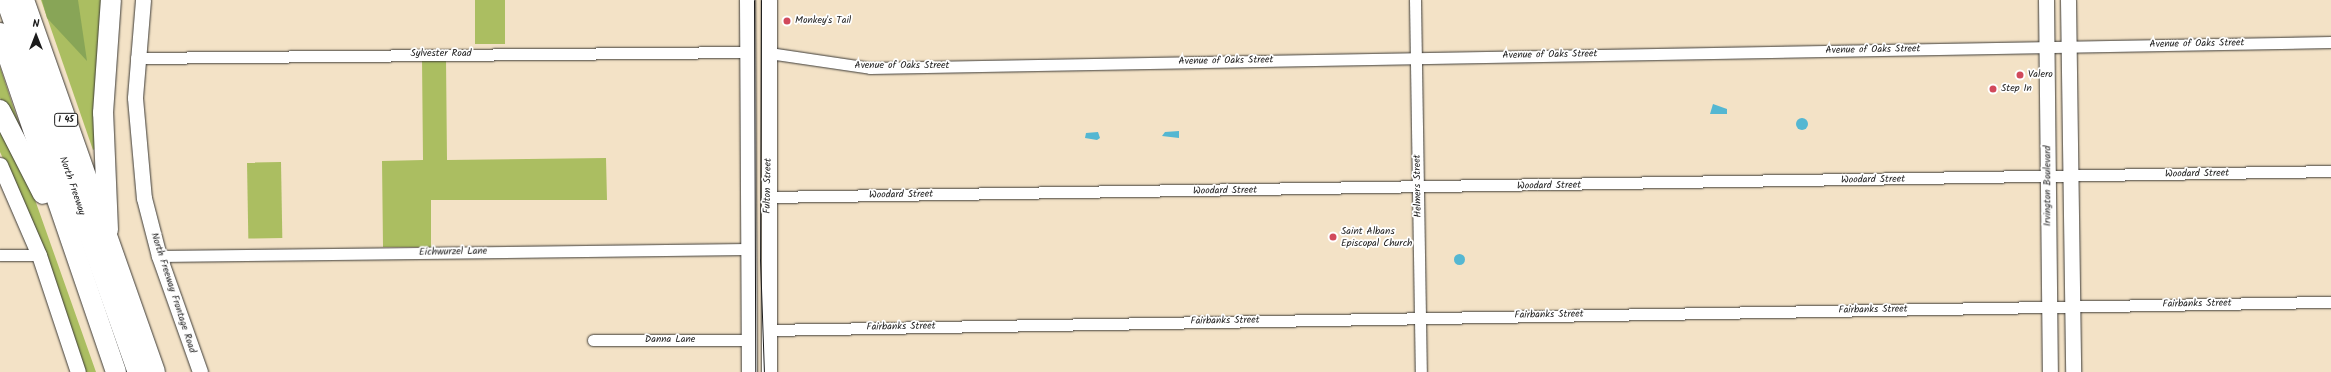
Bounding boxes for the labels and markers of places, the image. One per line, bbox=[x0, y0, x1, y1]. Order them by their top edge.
place label: Monkey's Tail bbox=[795, 15, 851, 27]
marker: Monkey's Tail bbox=[782, 16, 792, 26]
place label: Valero bbox=[2028, 69, 2053, 81]
marker: Valero bbox=[2015, 70, 2025, 80]
place label: Step In bbox=[2001, 83, 2032, 95]
marker: Step In bbox=[1988, 84, 1998, 94]
place label: Saint Albans Episcopal Church bbox=[1341, 225, 1412, 248]
marker: Saint Albans Episcopal Church bbox=[1328, 232, 1338, 242]

